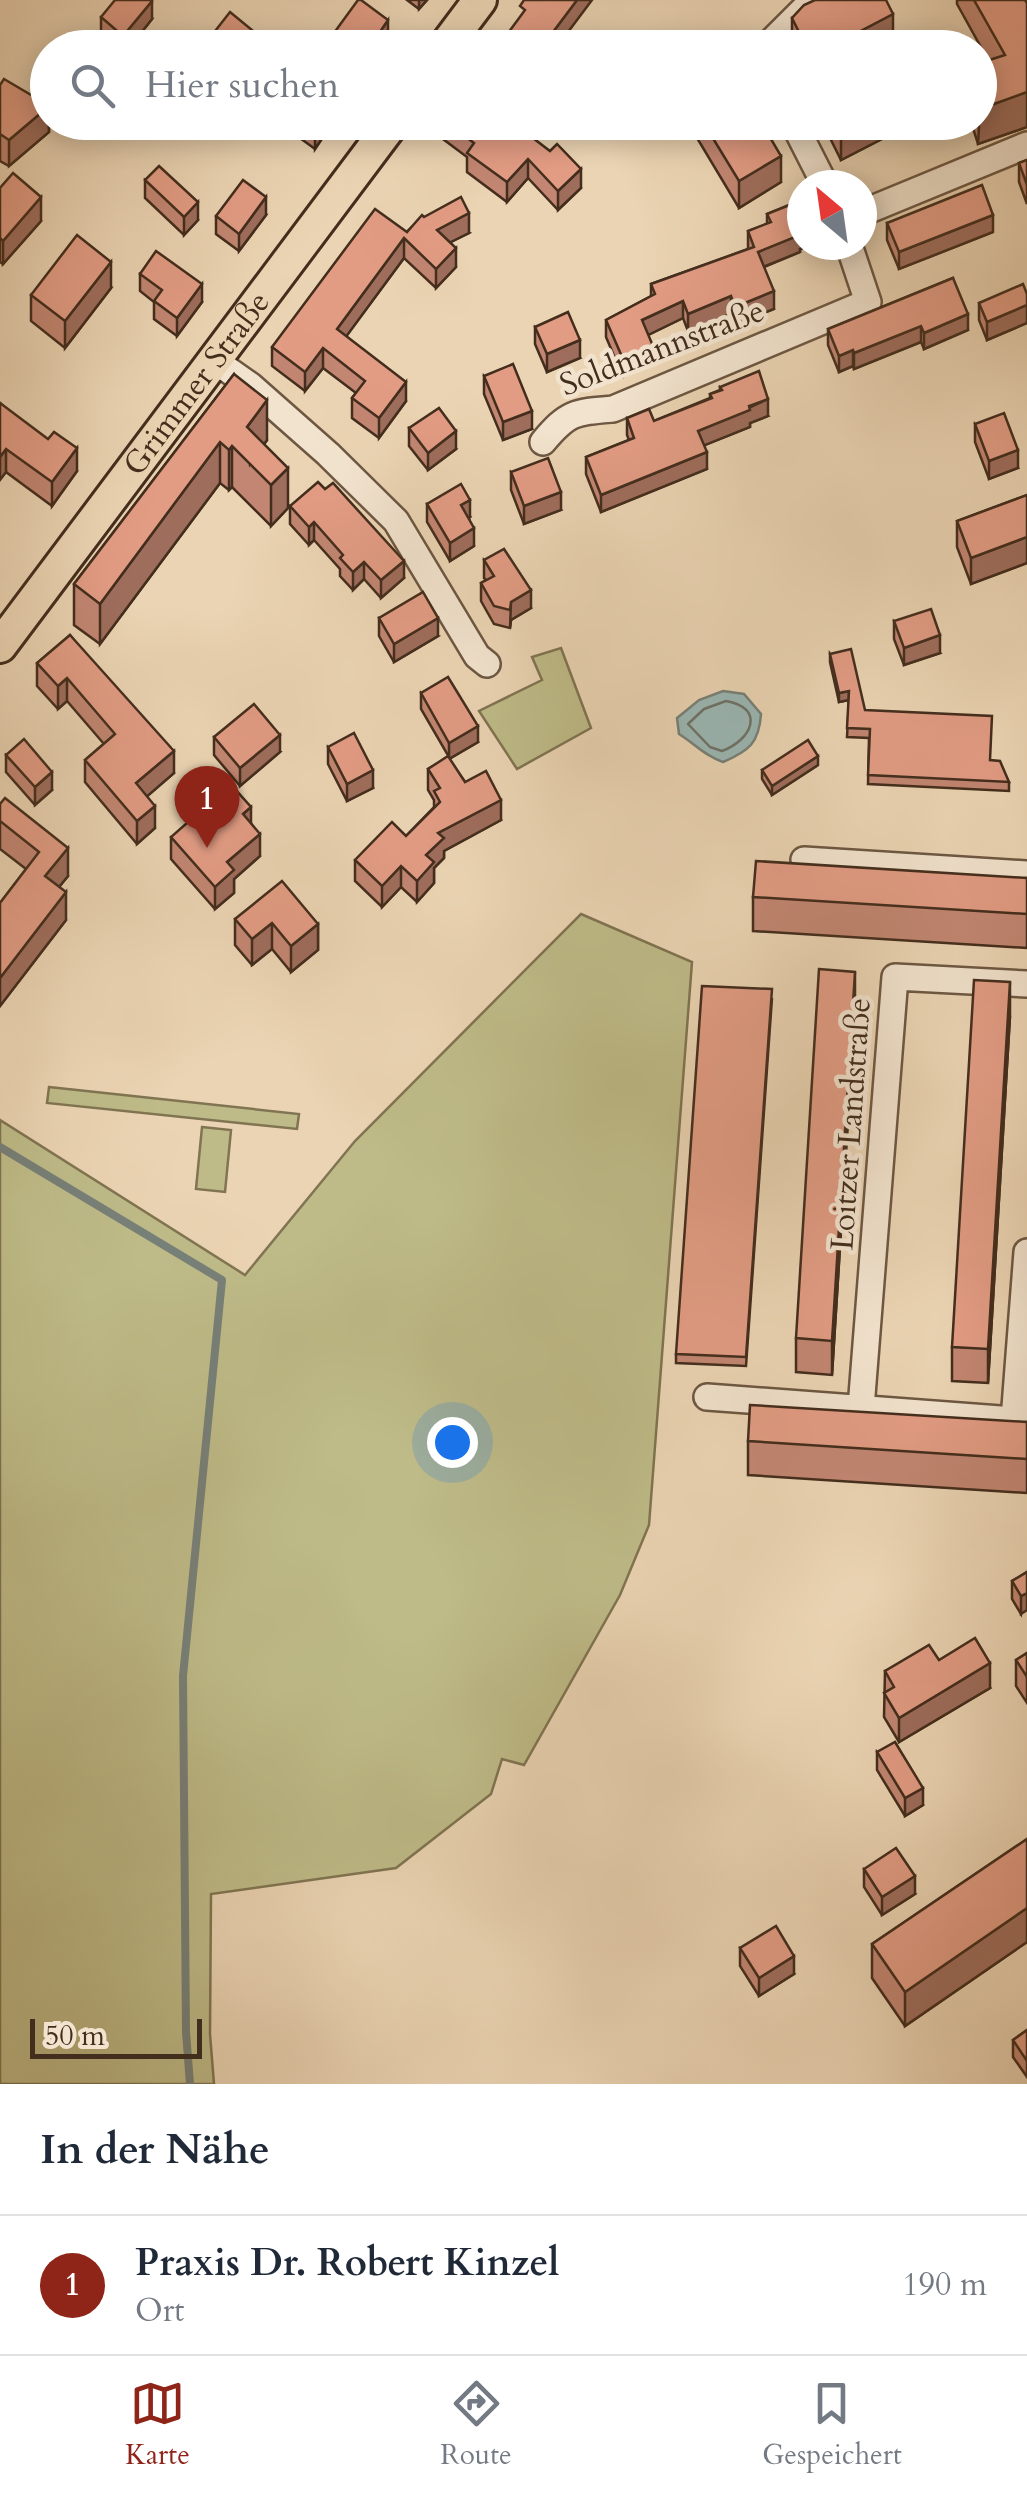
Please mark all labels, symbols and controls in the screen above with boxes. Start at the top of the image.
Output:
search box [30,30,997,140]
icon: search [65,58,120,113]
text: Hier suchen [145,59,339,111]
north arrow [787,170,877,260]
street label: Grimmer Straße [113,282,280,485]
street label: Soldmannstraße [553,289,771,407]
pin: 1 [174,766,240,848]
street label: Loitzer Landstraße [820,996,882,1252]
your location [427,1417,478,1468]
scale bar [30,2014,202,2058]
text: 50 m [45,2017,105,2055]
text: In der Nähe [40,2121,270,2178]
text: Praxis Dr. Robert Kinzel [135,2237,559,2289]
text: 1 [64,2263,81,2307]
text: 190 m [902,2263,987,2307]
text: Ort [135,2289,184,2333]
tab: Karte [125,2376,190,2474]
tab: Route [440,2376,512,2474]
tab: Gespeichert [762,2376,902,2474]

